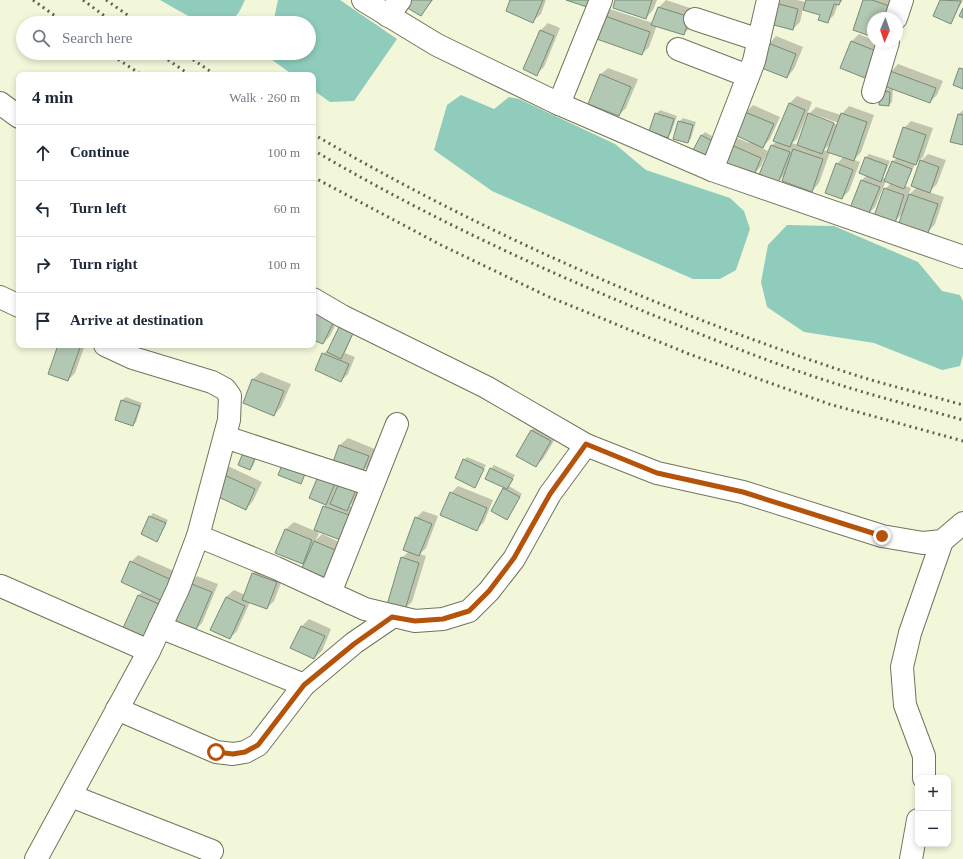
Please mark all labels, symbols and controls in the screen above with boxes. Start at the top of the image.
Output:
north arrow [867,12,903,48]
search box [16,16,316,60]
icon: search [30,27,52,49]
text: Search here [62,30,132,46]
text: 4 min [32,88,73,107]
text: Walk · 260 m [229,90,300,105]
icon: ahead [32,142,54,164]
text: Continue [70,144,129,160]
text: 100 m [267,145,300,160]
icon: left [32,198,54,220]
text: Turn left [70,200,127,216]
text: 60 m [274,201,300,216]
icon: right [32,254,54,276]
text: Turn right [70,256,137,272]
text: 100 m [267,257,300,272]
icon: arrive [32,310,54,332]
text: Arrive at destination [70,312,203,328]
route end [873,527,891,545]
route start [207,743,225,761]
map controls [915,775,951,847]
button: + [915,775,951,811]
button: − [915,811,951,847]

